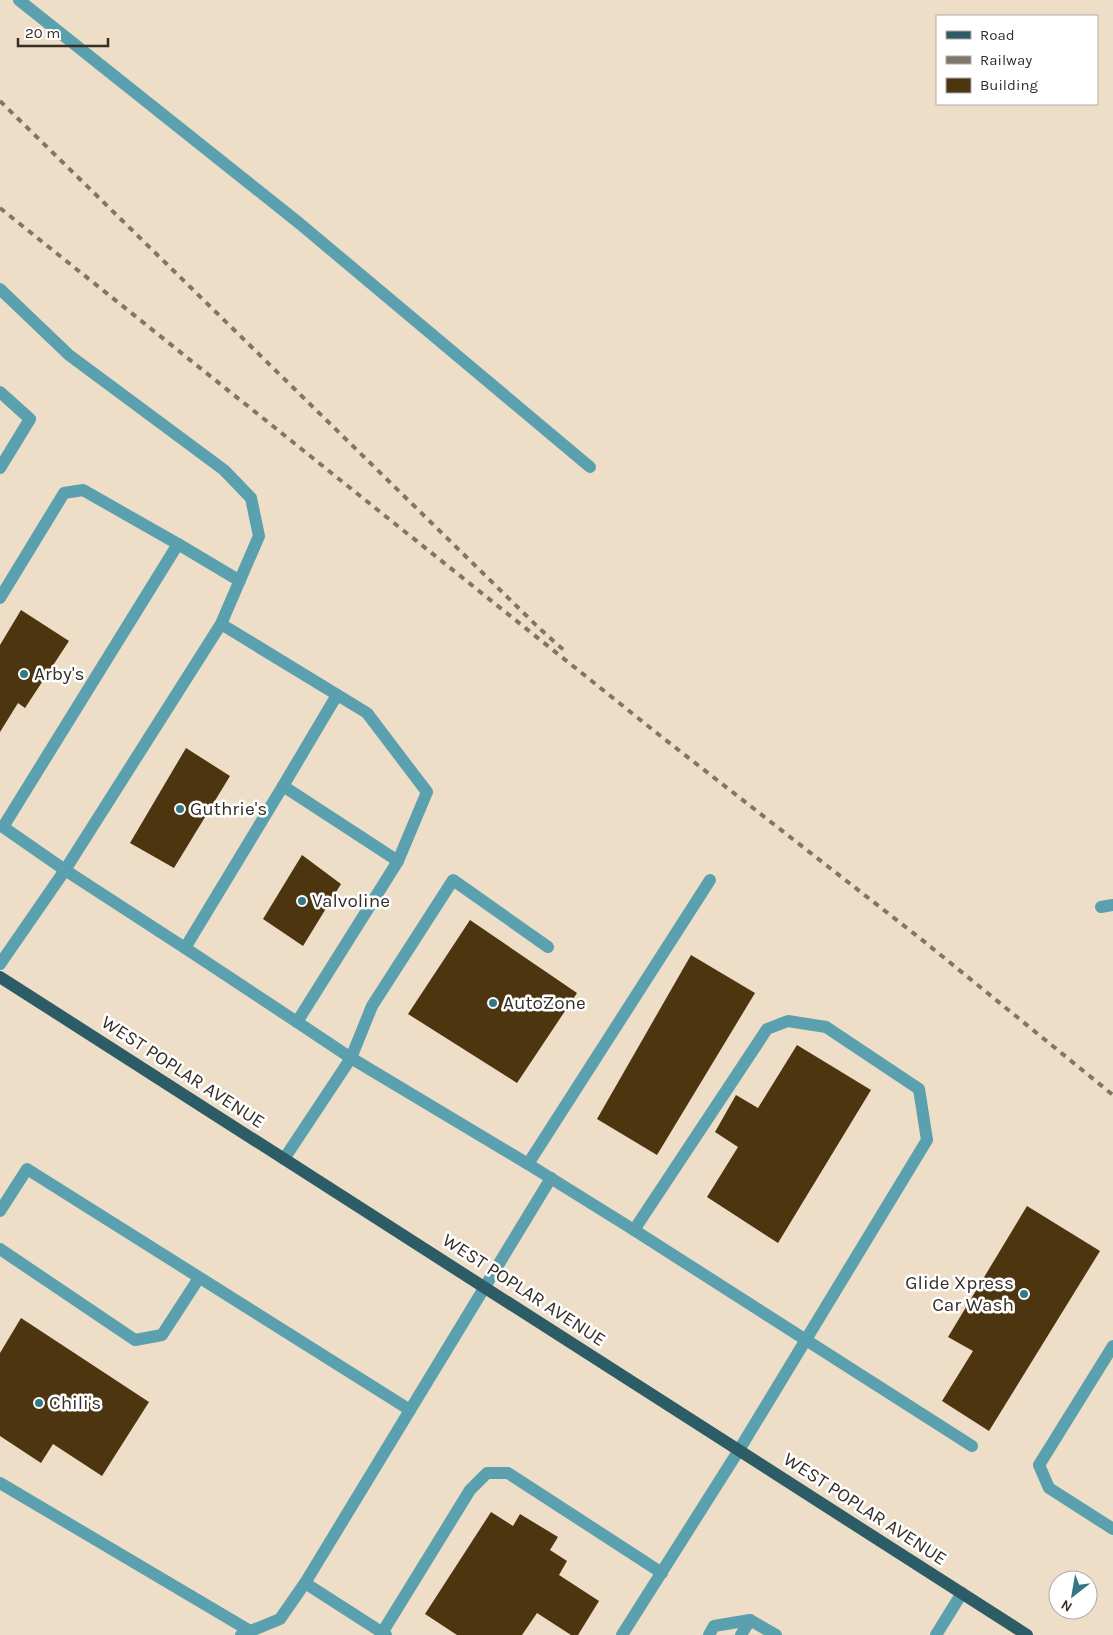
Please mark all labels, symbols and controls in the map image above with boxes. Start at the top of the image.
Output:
scale bar [18,15,108,47]
legend [936,15,1098,105]
text: 20 m [25,24,60,42]
text: Road [980,26,1015,44]
text: Railway [980,51,1032,69]
text: Building [980,76,1038,94]
place label: Arby's [34,663,84,685]
marker: Arby's [18,668,30,680]
place label: Guthrie's [190,798,267,820]
marker: Guthrie's [174,803,186,815]
place label: Valvoline [312,890,390,912]
marker: Valvoline [296,895,308,907]
place label: AutoZone [503,992,586,1014]
marker: AutoZone [487,997,499,1009]
street label: WEST POPLAR AVENUE [97,1011,269,1133]
street label: WEST POPLAR AVENUE [438,1229,610,1351]
place label: Glide Xpress Car Wash [905,1272,1014,1316]
marker: Glide Xpress Car Wash [1018,1288,1030,1300]
place label: Chili's [49,1392,101,1414]
marker: Chili's [33,1397,45,1409]
street label: WEST POPLAR AVENUE [779,1448,951,1570]
north arrow [1048,1570,1098,1620]
text: N [1058,1596,1075,1616]

